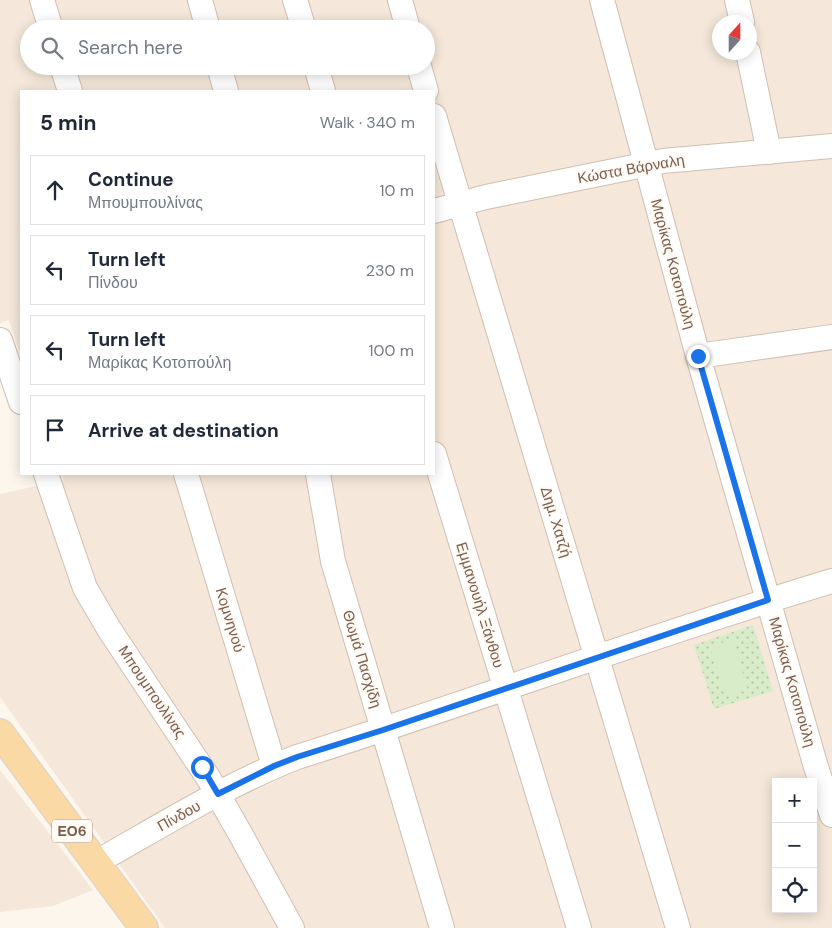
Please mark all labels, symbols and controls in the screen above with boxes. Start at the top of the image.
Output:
north arrow [712,15,757,60]
search box [20,20,435,75]
icon: search [38,34,66,62]
text: Search here [78,35,183,60]
text: 5 min [40,109,96,137]
text: Walk · 340 m [320,112,415,133]
street label: Κώστα Βάρναλη [576,150,686,188]
text: Continue [88,167,174,192]
icon: ahead [41,176,69,204]
text: 10 m [380,180,414,201]
text: Μπουμπουλίνας [88,192,203,213]
street label: Μαρίκας Κοτοπούλη [646,197,700,331]
text: Turn left [88,247,166,272]
icon: left [41,256,69,284]
text: 230 m [366,260,414,281]
text: Πίνδου [88,272,138,293]
text: Turn left [88,327,166,352]
icon: left [41,336,69,364]
text: 100 m [369,340,414,361]
route end [687,345,710,368]
text: Μαρίκας Κοτοπούλη [88,352,231,373]
icon: arrive [41,416,69,444]
text: Arrive at destination [88,418,279,443]
street label: Δημ. Χατζή [536,484,576,560]
street label: Εμμανουήλ Ξάνθου [451,540,509,670]
street label: Κομνηνού [211,585,249,655]
street label: Θωμά Πασχίδη [338,608,386,710]
street label: Μαρίκας Κοτοπούλη [764,615,820,749]
street label: Μπουμπουλίνας [114,642,190,742]
route start [191,756,214,779]
map controls [772,778,817,913]
button: + [772,778,817,823]
street label: Πίνδου [154,796,204,836]
road number: ΕΟ6 [52,819,92,842]
button: − [772,823,817,868]
button: locate [772,868,817,913]

